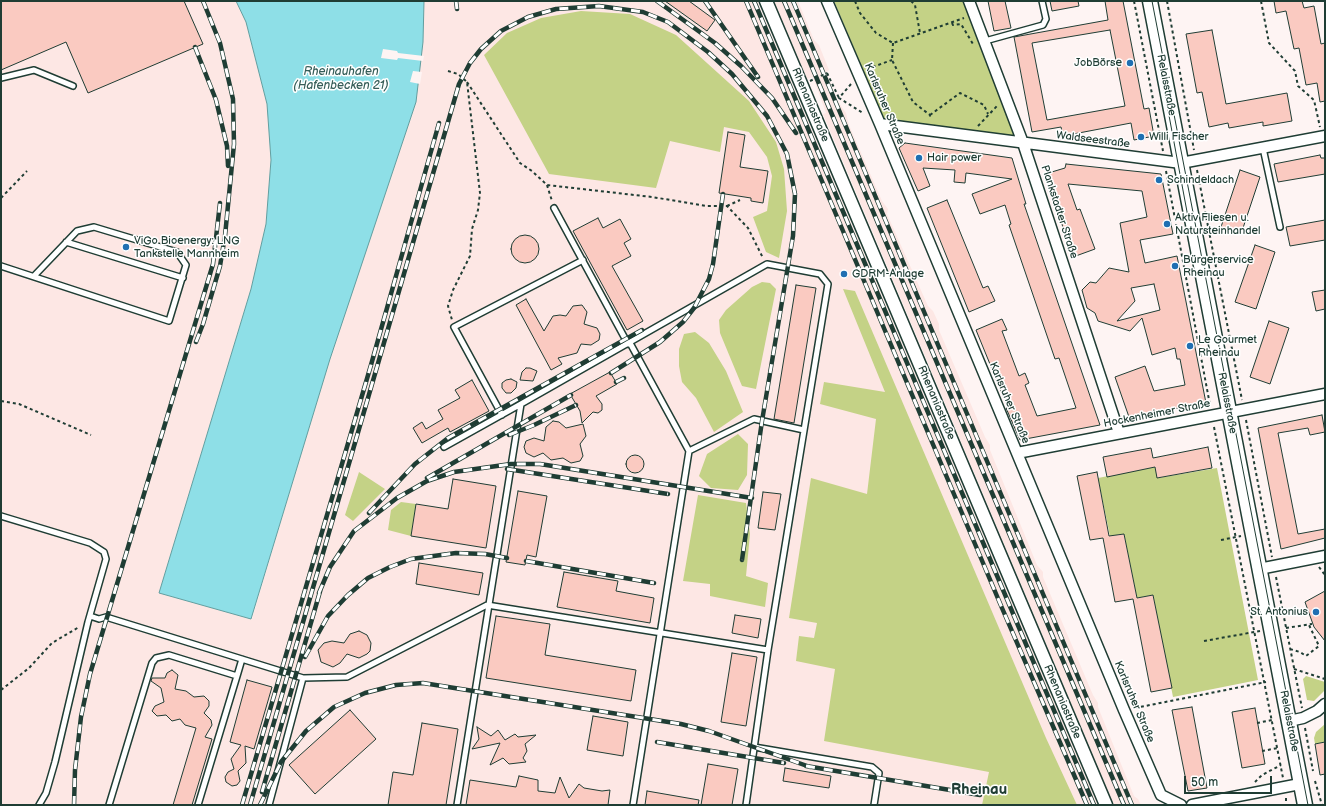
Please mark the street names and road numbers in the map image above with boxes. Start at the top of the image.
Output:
street label: Relaisstraße [1154,53,1178,117]
street label: Karlsruher Straße [861,61,907,147]
street label: Rhenaniastraße [788,66,832,144]
street label: Waldseestraße [1055,129,1131,151]
street label: Plankstadter Straße [1038,164,1080,260]
street label: Karlsruher Straße [986,360,1032,446]
street label: Rhenaniastraße [914,364,958,442]
street label: Relaisstraße [1215,371,1239,435]
street label: Hockenheimer Straße [1102,397,1212,431]
street label: Karlsruher Straße [1111,659,1157,745]
street label: Rhenaniastraße [1040,663,1084,741]
street label: Relaisstraße [1277,689,1301,753]

